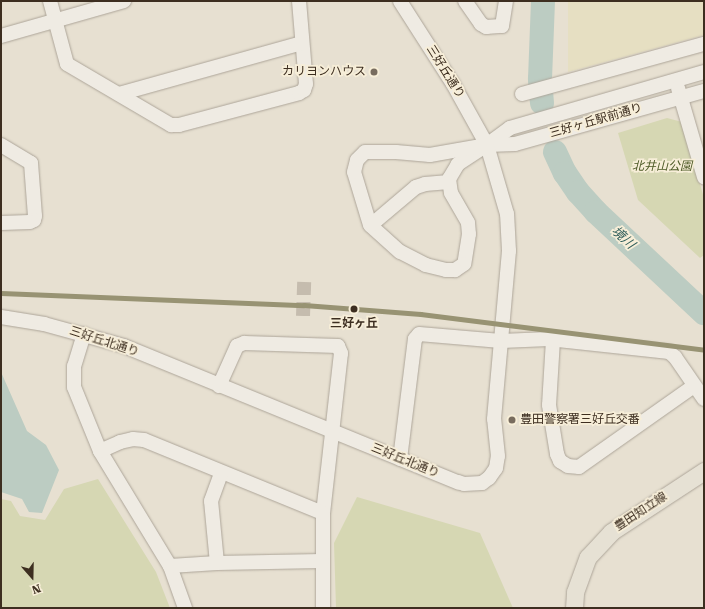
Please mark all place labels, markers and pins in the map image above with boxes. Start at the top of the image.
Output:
place label: カリヨンハウス [282,65,366,79]
marker: カリヨンハウス [369,67,379,77]
marker: 三好ヶ丘 [347,302,361,316]
place label: 三好ヶ丘 [330,317,378,331]
place label: 豊田警察署三好丘交番 [520,413,640,427]
marker: 豊田警察署三好丘交番 [507,415,517,425]

